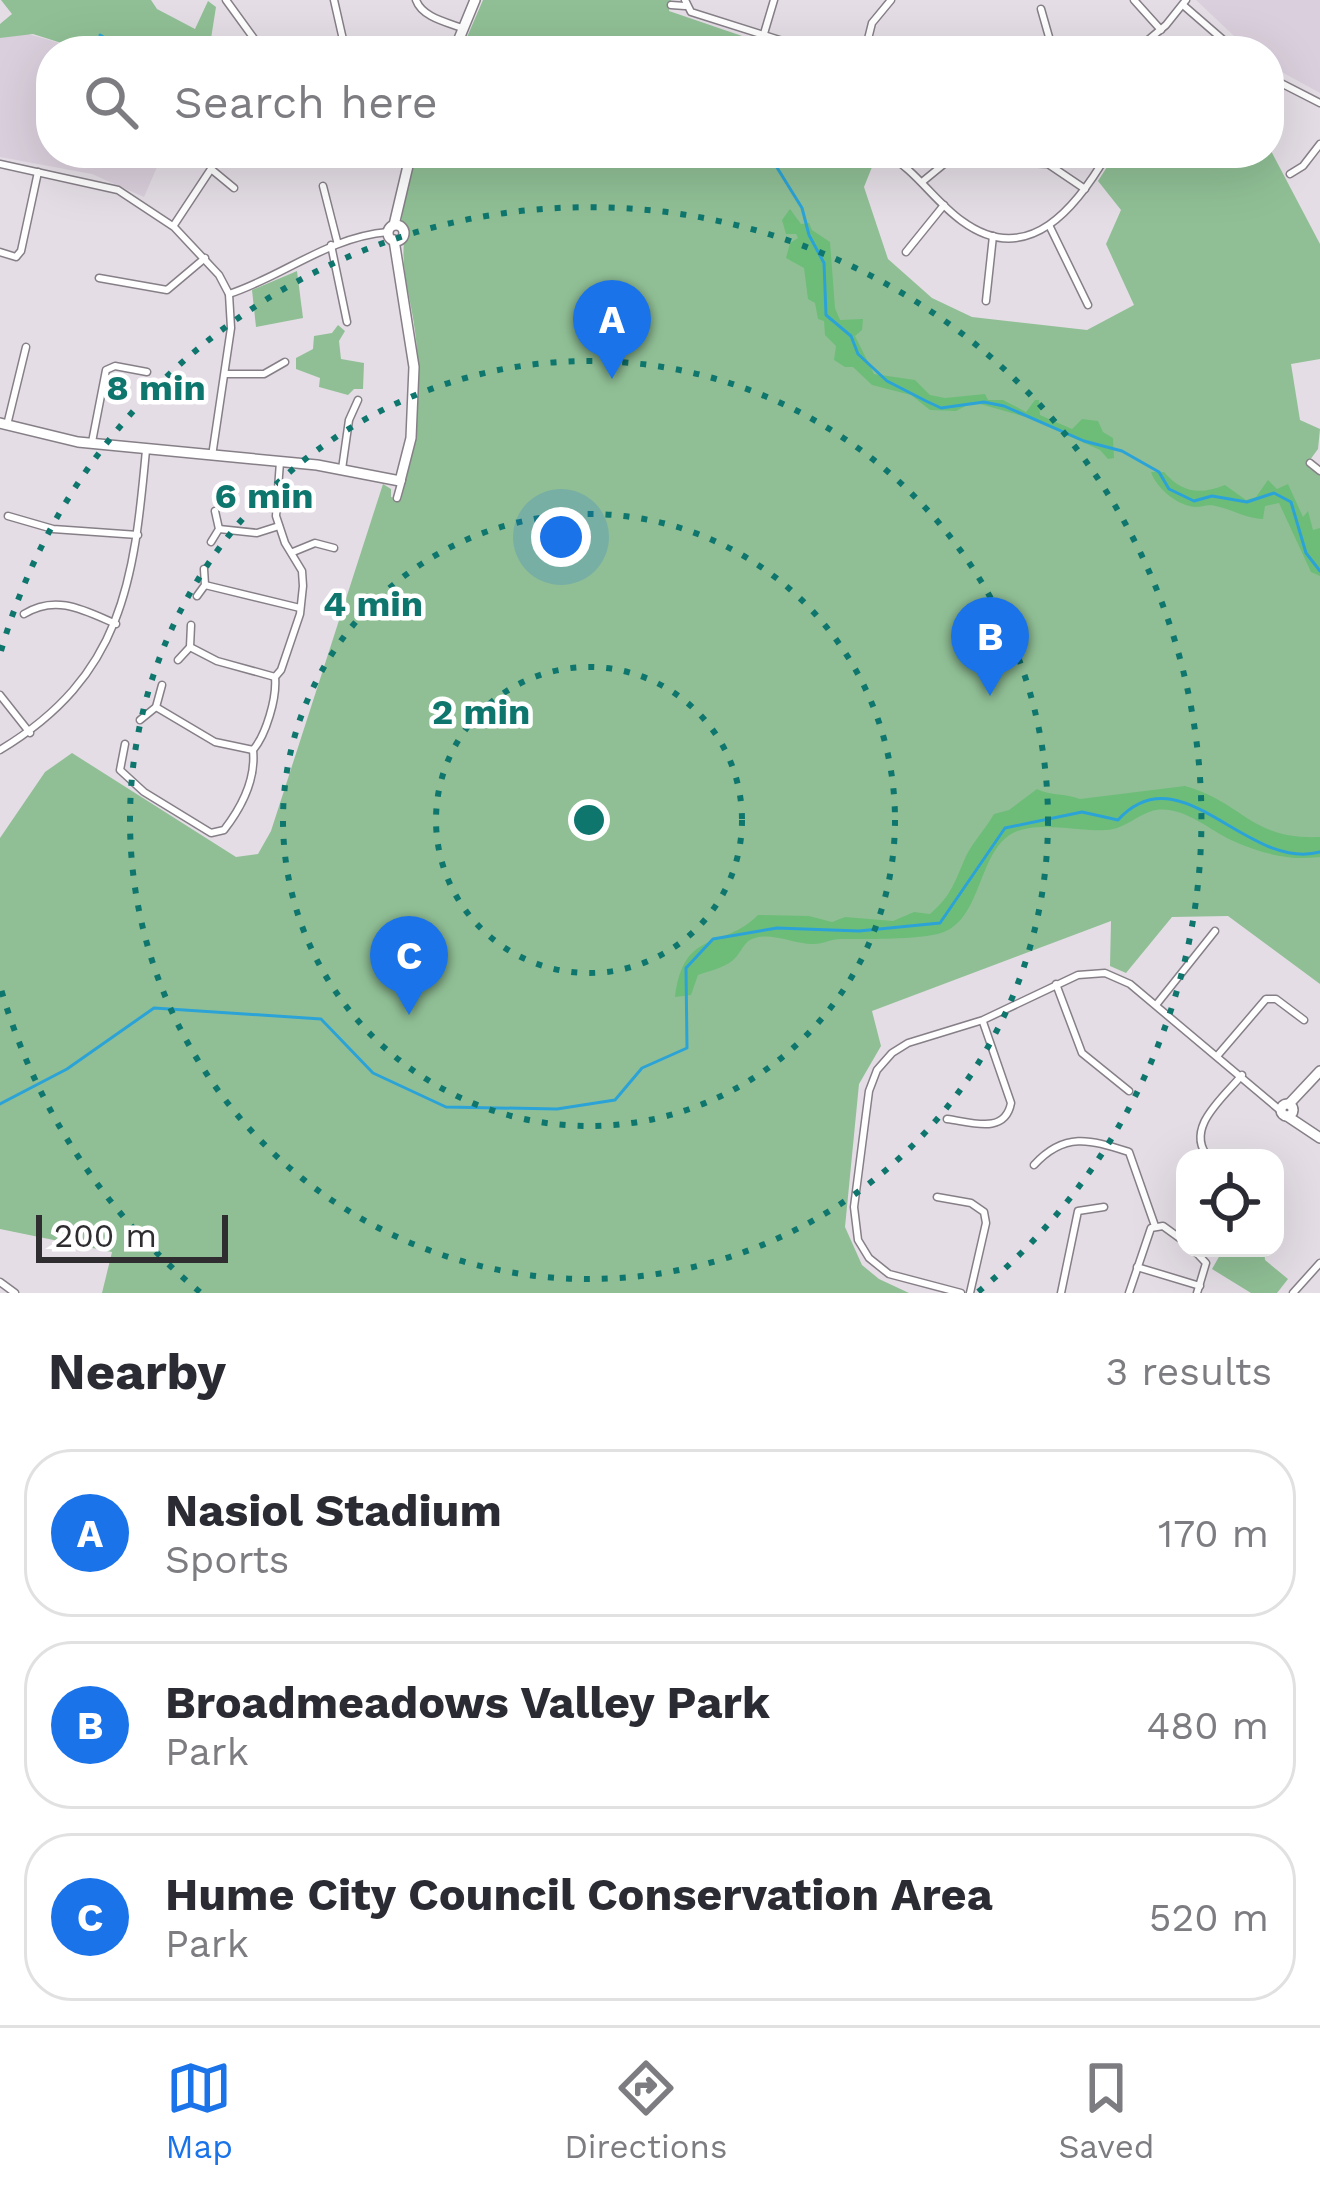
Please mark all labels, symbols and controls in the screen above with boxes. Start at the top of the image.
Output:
search box [36,36,1284,168]
icon: search [78,69,144,135]
text: Search here [174,76,438,129]
pin: A [573,280,651,379]
text: 8 min [106,367,206,409]
text: 6 min [214,475,314,517]
your location [531,507,591,567]
text: 4 min [323,583,423,625]
pin: B [951,597,1029,696]
text: 2 min [432,691,530,733]
centre of rings [568,799,610,841]
pin: C [370,916,448,1015]
map controls [1176,1149,1284,1257]
button: locate [1176,1149,1284,1257]
scale bar [36,1209,228,1262]
text: 200 m [54,1216,157,1255]
text: Nearby [48,1342,226,1401]
text: 3 results [1106,1349,1272,1394]
text: Nasiol Stadium [165,1484,502,1537]
text: A [77,1511,103,1556]
text: 170 m [1158,1511,1269,1556]
text: Sports [165,1537,289,1582]
text: Broadmeadows Valley Park [165,1676,770,1729]
text: B [77,1703,103,1748]
text: 480 m [1146,1703,1269,1748]
text: Park [165,1729,249,1774]
text: Hume City Council Conservation Area [165,1868,993,1921]
text: C [77,1895,103,1940]
text: 520 m [1149,1895,1269,1940]
text: Park [165,1921,249,1966]
tab: Map [166,2055,233,2166]
tab: Directions [564,2055,727,2166]
tab: Saved [1059,2055,1154,2166]

